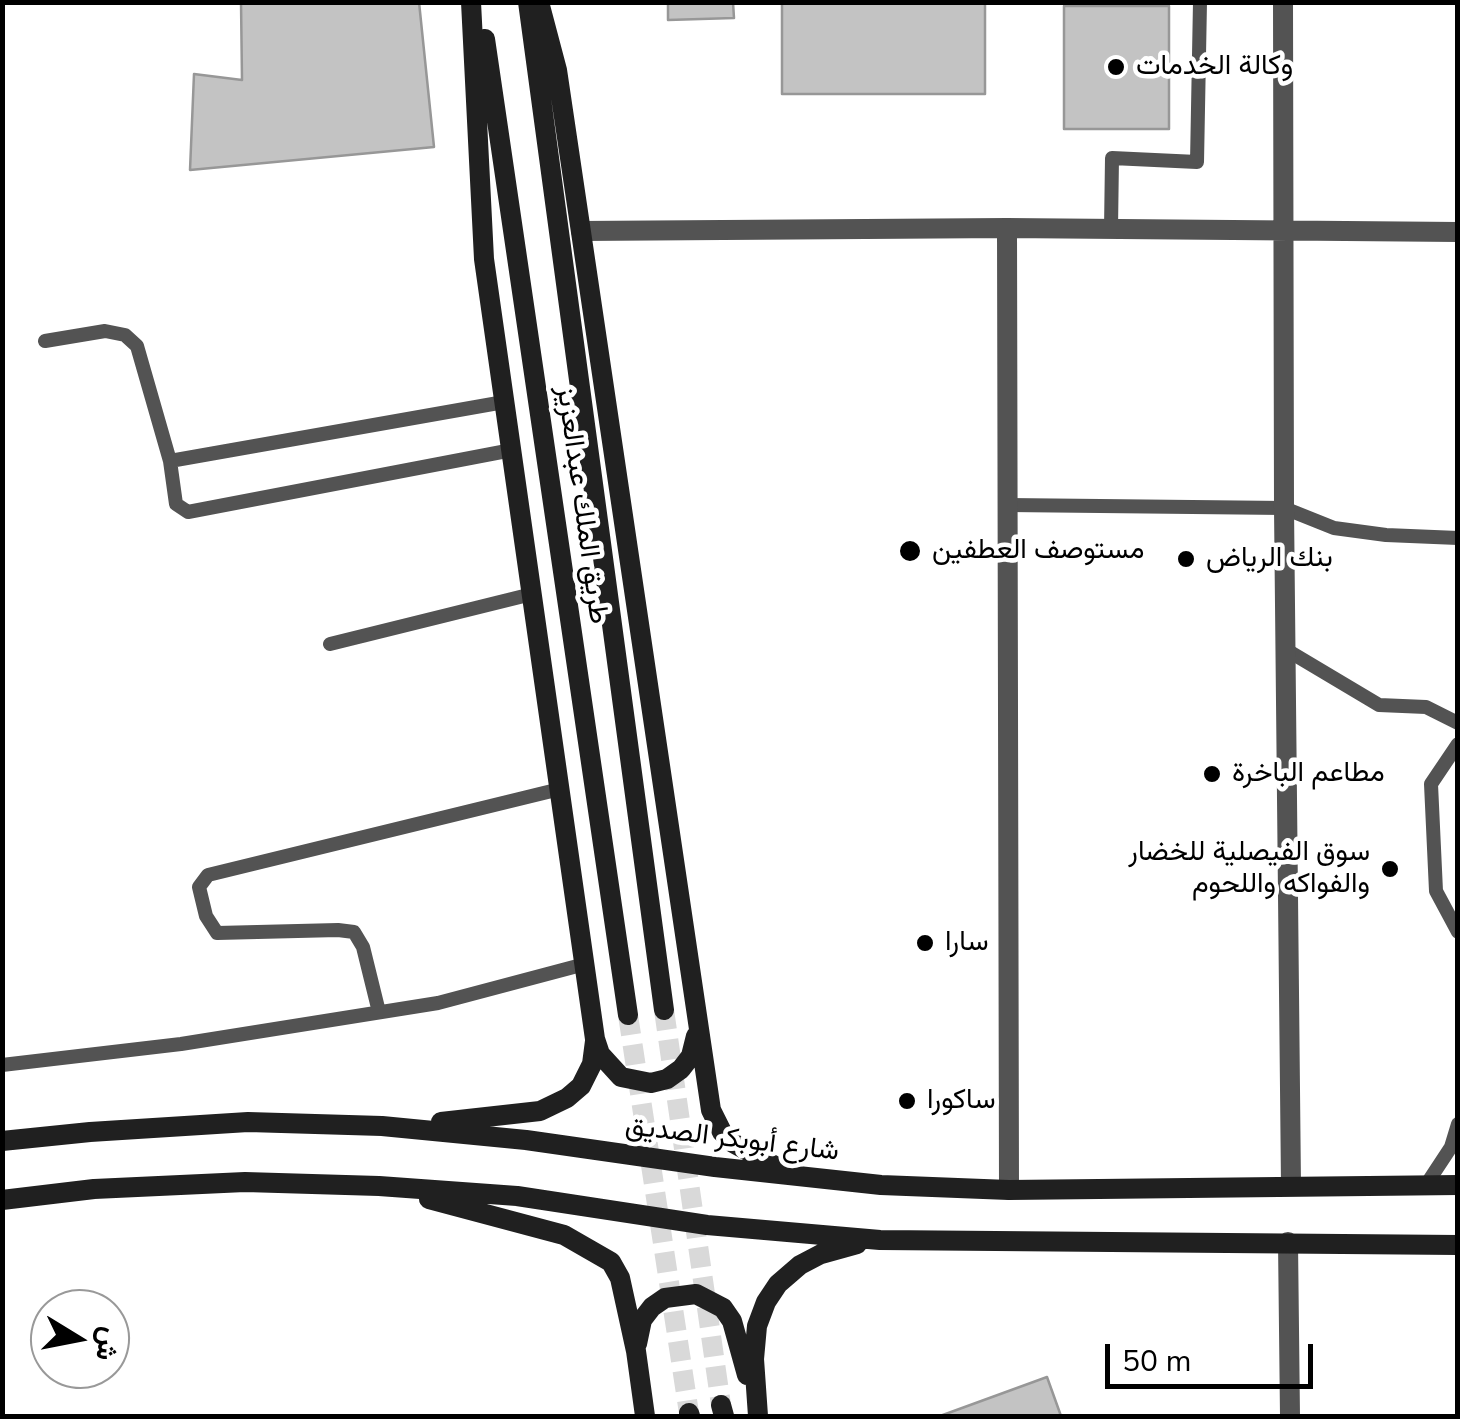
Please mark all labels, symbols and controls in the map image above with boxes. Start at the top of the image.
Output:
place label: وكالة الخدمات [1136,50,1293,84]
marker: وكالة الخدمات [1105,56,1127,78]
street label: طريق الملك عبدالعزيز [548,384,614,626]
place label: مستوصف العطفين [932,534,1144,568]
marker: مستوصف العطفين [897,538,923,564]
place label: بنك الرياض [1206,542,1333,576]
marker: بنك الرياض [1175,548,1197,570]
place label: مطاعم الباخرة [1232,757,1385,791]
marker: مطاعم الباخرة [1201,763,1223,785]
place label: سوق الفيصلية للخضار والفواكه واللحوم [1128,836,1370,902]
marker: سوق الفيصلية للخضار والفواكه واللحوم [1379,858,1401,880]
place label: سارا [945,926,989,960]
marker: سارا [914,932,936,954]
place label: ساكورا [927,1084,995,1118]
marker: ساكورا [896,1090,918,1112]
street label: شارع أبوبكر الصديق [623,1110,841,1170]
north arrow [30,1289,130,1389]
text: ش [86,1324,129,1364]
scale bar [1110,1324,1318,1386]
text: 50 m [1122,1341,1191,1382]

